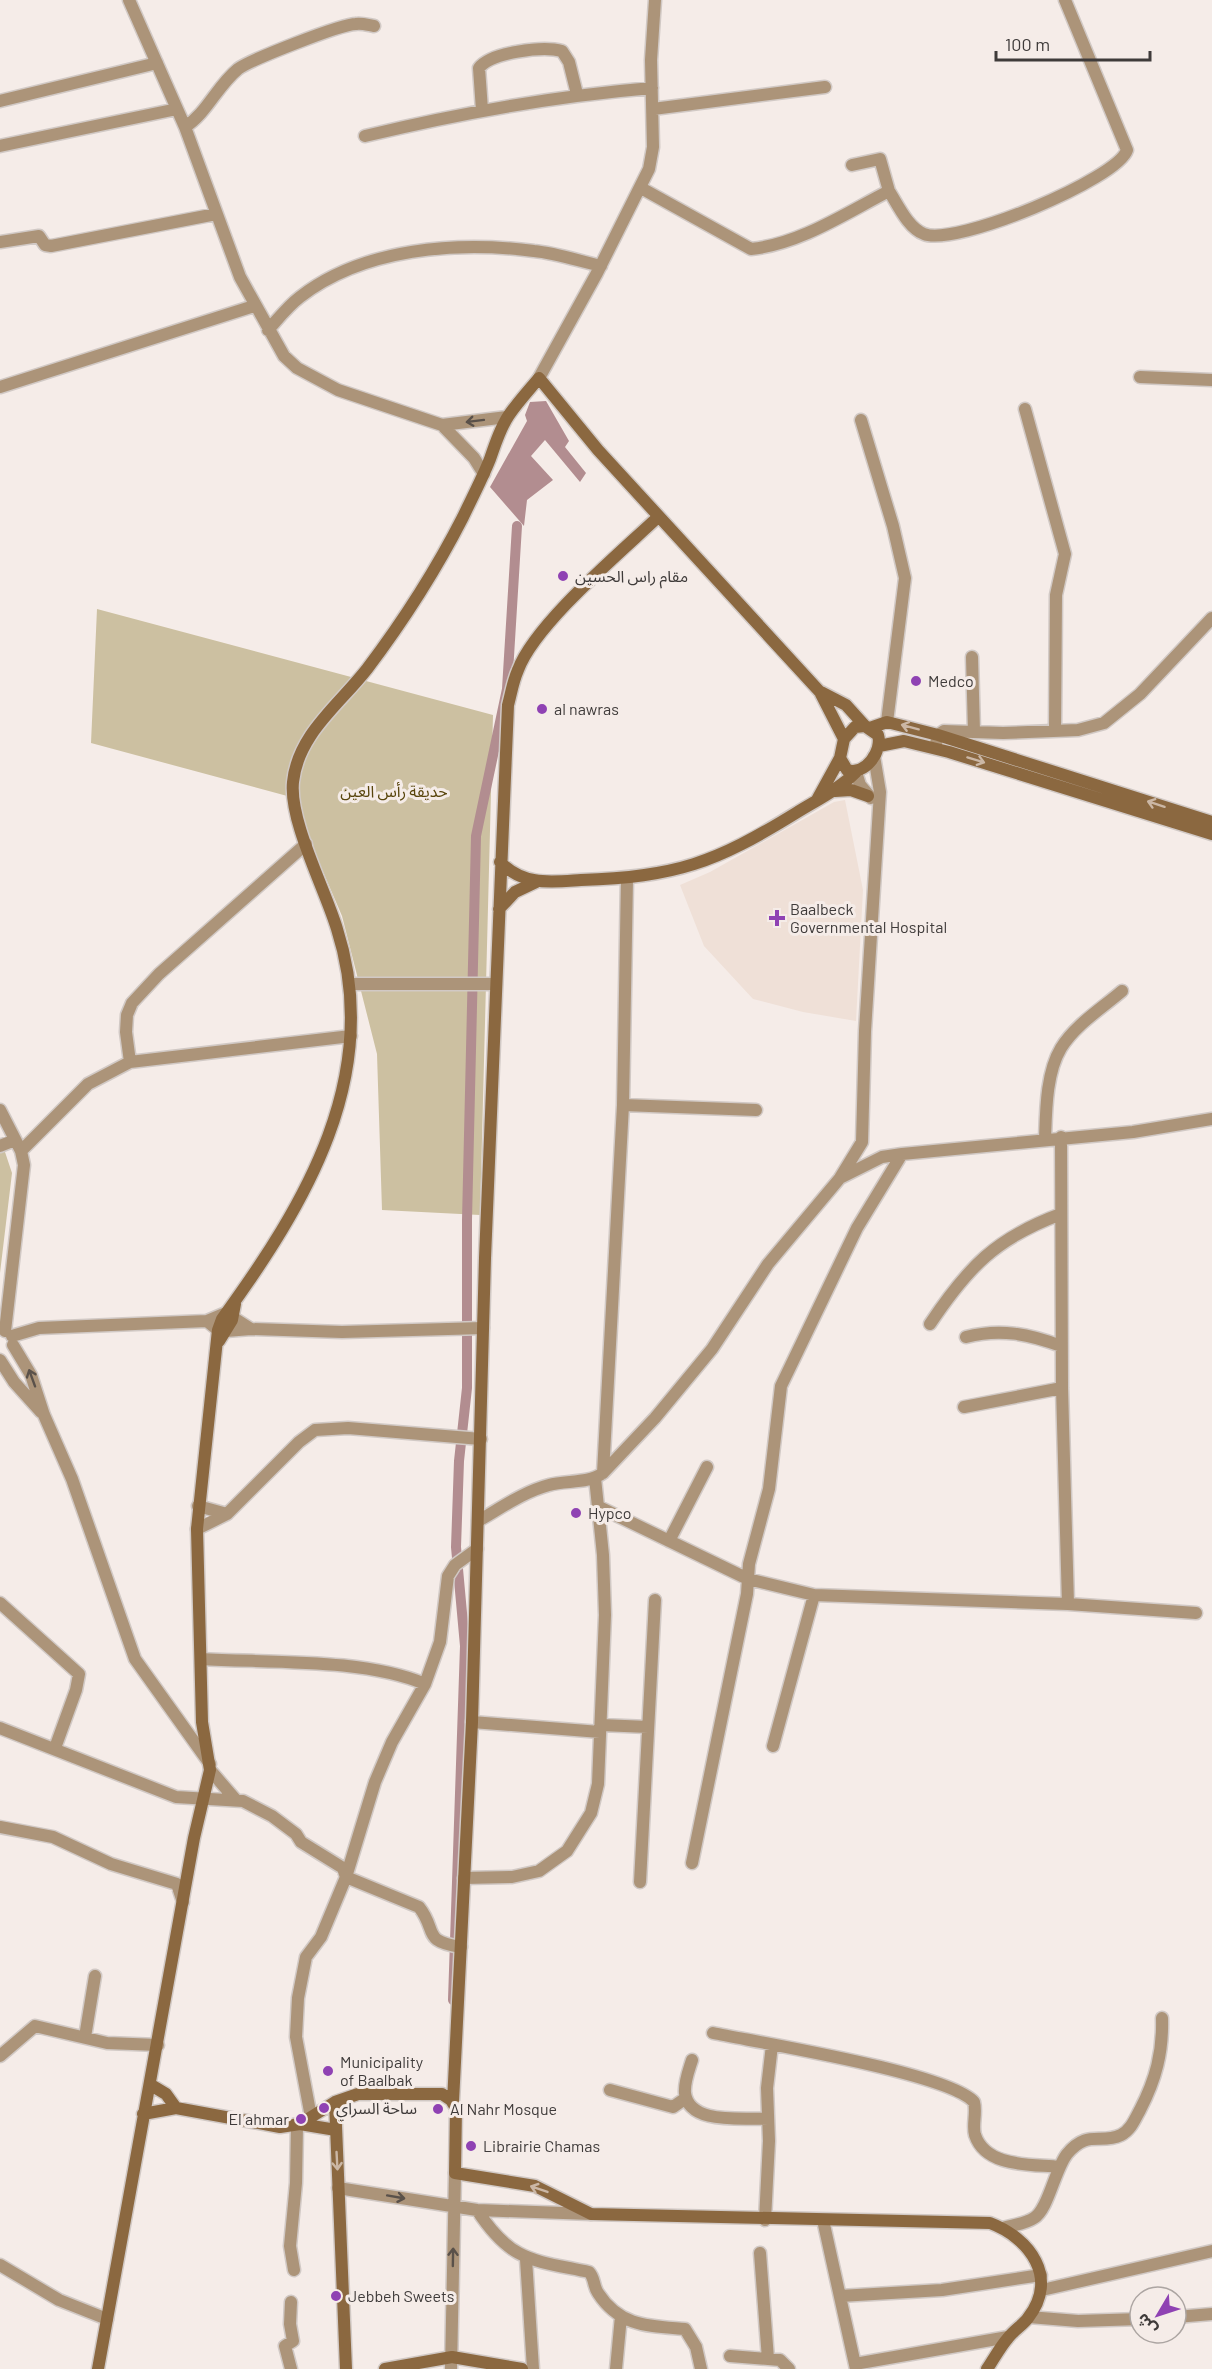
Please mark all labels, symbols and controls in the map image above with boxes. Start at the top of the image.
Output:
scale bar [996,24,1150,62]
text: 100 m [1005,33,1050,55]
one-way arrow [465,416,485,427]
place label: مقام راس الحسين [575,566,688,589]
marker: مقام راس الحسين [556,569,570,583]
place label: Medco [928,671,974,690]
marker: Medco [909,674,923,688]
place label: al nawras [554,699,619,718]
marker: al nawras [535,702,549,716]
one-way arrow [901,721,920,733]
one-way arrow [966,755,985,766]
park label: حديقة رأس العين [340,781,448,801]
one-way arrow [1147,798,1166,809]
place label: Baalbeck Governmental Hospital [790,899,947,936]
marker: Baalbeck Governmental Hospital [768,909,786,927]
one-way arrow [25,1369,36,1388]
place label: Hypco [588,1503,632,1522]
marker: Hypco [569,1506,583,1520]
place label: Municipality of Baalbak [340,2052,424,2089]
marker: Municipality of Baalbak [321,2064,335,2078]
place label: ساحة السراي [336,2098,417,2121]
place label: Al Nahr Mosque [450,2099,557,2118]
marker: ساحة السراي [317,2101,331,2115]
marker: Al Nahr Mosque [431,2102,445,2116]
place label: El ahmar [228,2109,289,2128]
marker: El ahmar [294,2112,308,2126]
place label: Librairie Chamas [483,2136,600,2155]
marker: Librairie Chamas [464,2139,478,2153]
one-way arrow [332,2150,343,2170]
one-way arrow [530,2182,549,2193]
one-way arrow [386,2192,405,2203]
one-way arrow [447,2247,459,2267]
north arrow [1128,2285,1188,2345]
place label: Jebbeh Sweets [348,2286,455,2305]
marker: Jebbeh Sweets [329,2289,343,2303]
text: ش [1132,2310,1161,2339]

